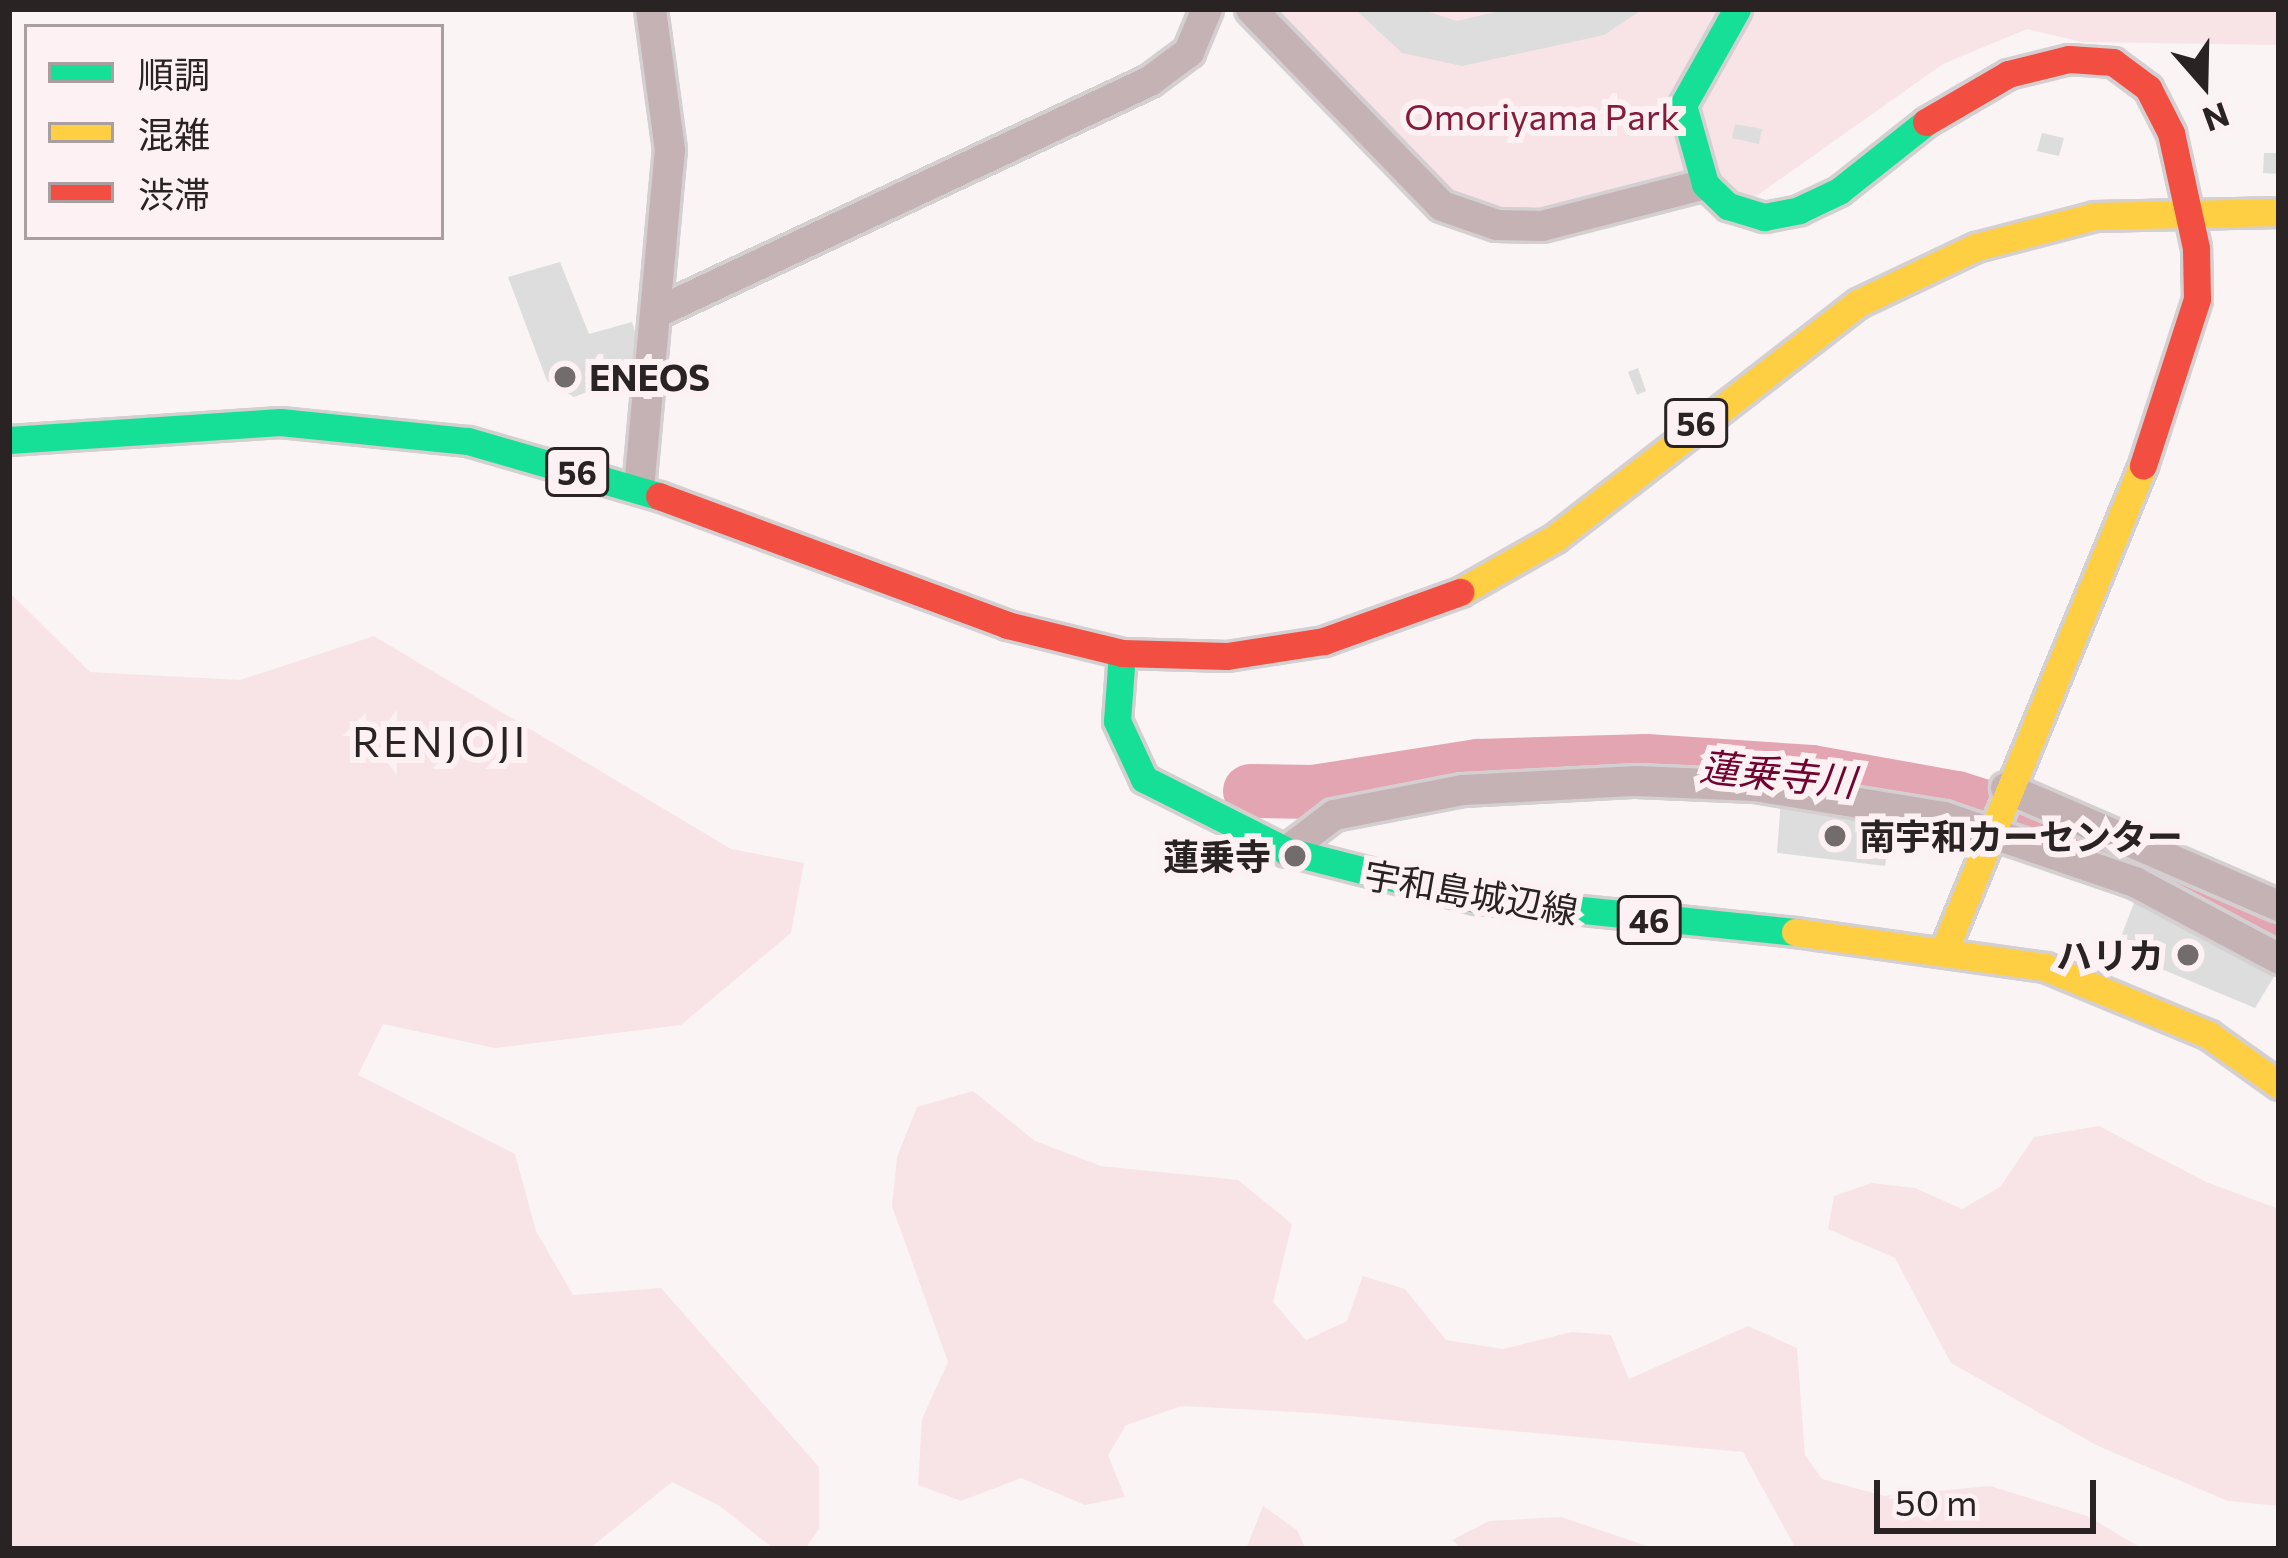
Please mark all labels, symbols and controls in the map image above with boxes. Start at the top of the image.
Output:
legend [24,24,444,240]
north arrow [2144,24,2264,144]
text: 順調 [138,51,210,95]
park label: Omoriyama Park [1404,94,1680,138]
text: N [2198,95,2235,142]
text: 混雑 [138,111,210,155]
text: 渋滞 [138,171,210,215]
place label: ENEOS [589,355,710,399]
marker: ENEOS [552,364,578,390]
road number: 56 [1663,396,1729,450]
road number: 56 [544,445,610,499]
district label: RENJOJI [352,715,528,765]
water label: 蓮乗寺川 [1698,742,1858,804]
place label: 南宇和カーセンター [1859,814,2183,858]
marker: 南宇和カーセンター [1822,823,1848,849]
place label: 蓮乗寺 [1163,834,1271,878]
marker: 蓮乗寺 [1282,843,1308,869]
street label: 宇和島城辺線 [1361,852,1581,932]
road number: 46 [1616,893,1682,947]
place label: ハリカ [2056,933,2164,977]
marker: ハリカ [2175,942,2201,968]
scale bar [1880,1456,2102,1530]
text: 50 m [1895,1479,1977,1523]

